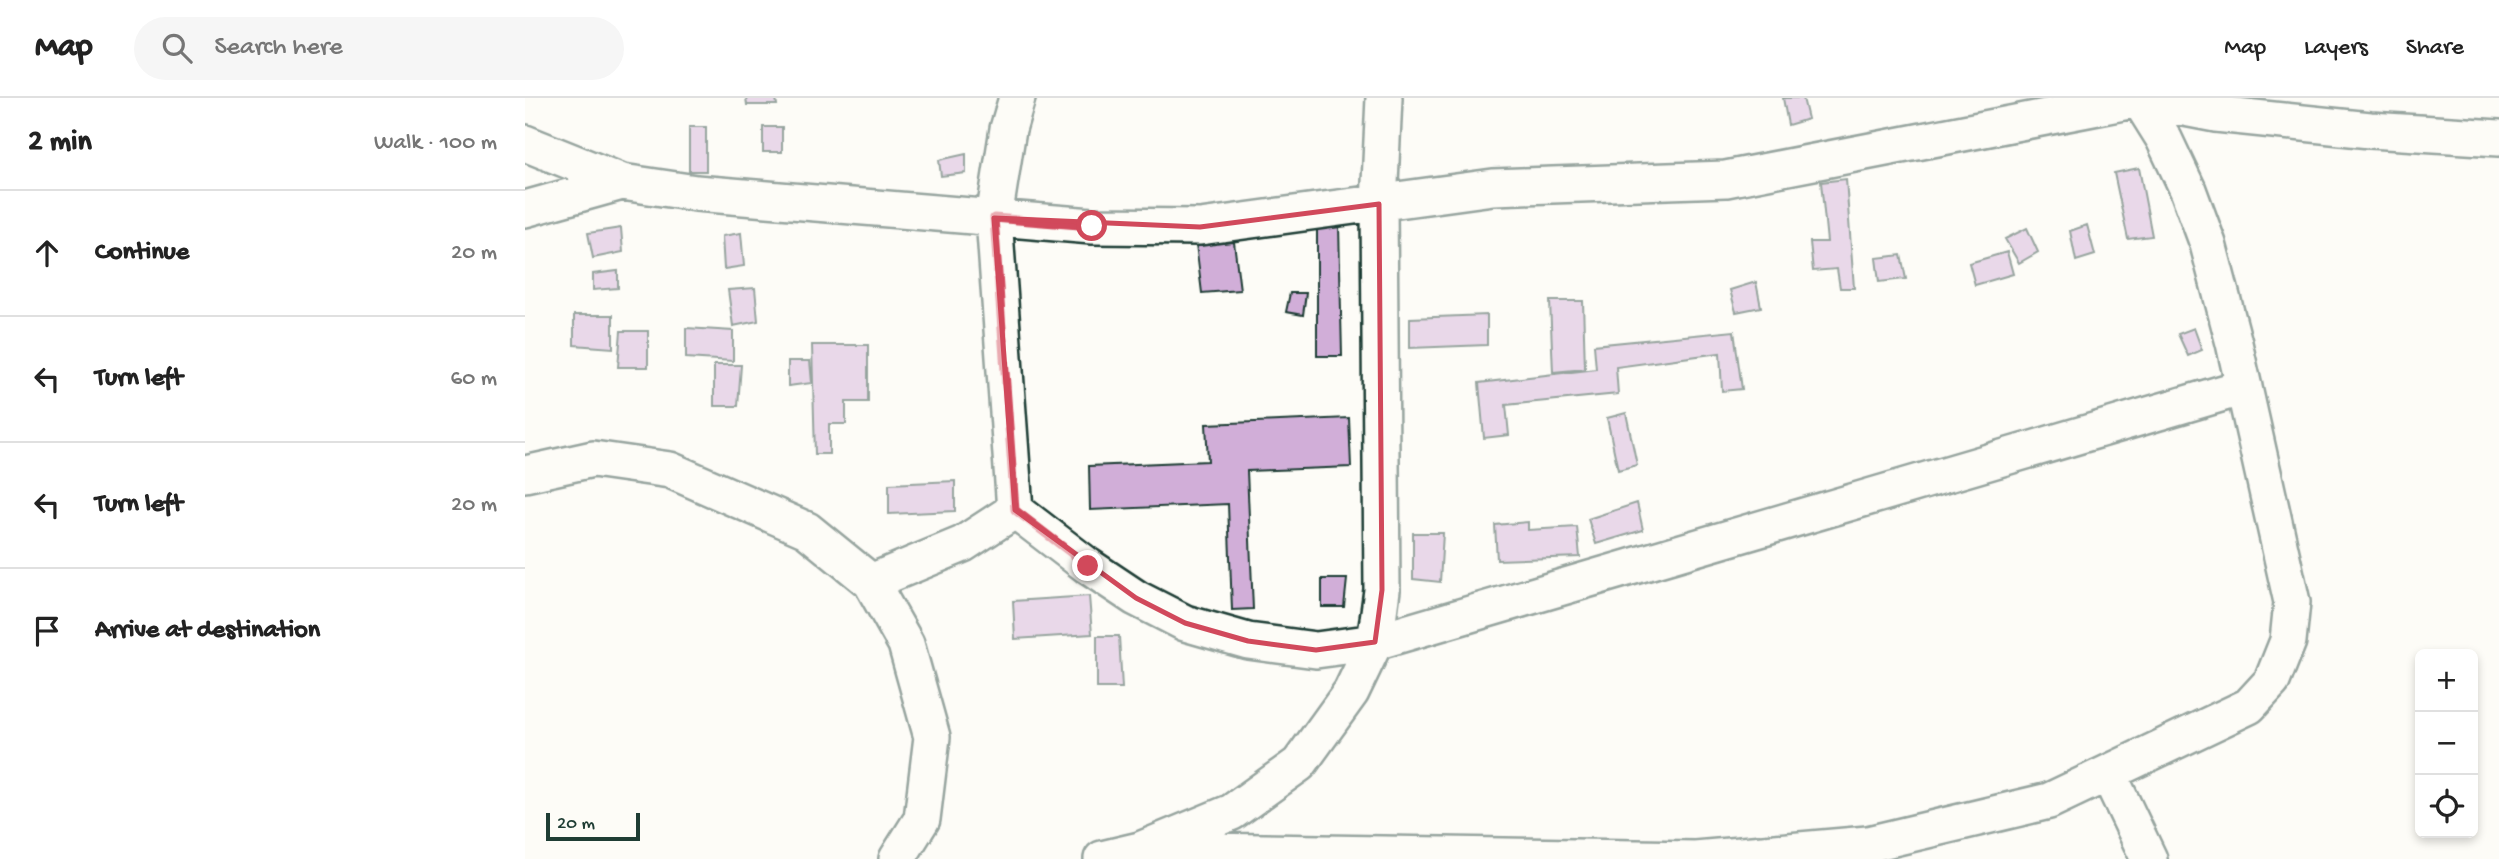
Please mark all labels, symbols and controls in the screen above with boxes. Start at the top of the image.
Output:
search box [134,17,624,80]
text: Map [35,29,92,67]
icon: search [158,29,196,67]
text: Search here [214,33,343,64]
text: Map [2224,34,2266,63]
text: Layers [2304,34,2368,63]
text: Share [2406,34,2464,63]
text: 2 min [28,126,92,161]
text: Walk · 100 m [374,130,497,157]
route start [1076,210,1107,241]
icon: ahead [28,234,66,272]
text: Continue [95,238,189,269]
text: 20 m [451,240,497,267]
icon: left [28,360,66,398]
text: Turn left [95,364,183,395]
text: 60 m [451,366,497,393]
icon: left [28,486,66,524]
text: Turn left [95,490,183,521]
text: 20 m [451,492,497,519]
route end [1072,550,1103,581]
icon: arrive [28,612,66,650]
text: Arrive at destination [95,616,320,647]
map controls [2415,649,2478,838]
button: + [2415,649,2478,712]
button: − [2415,712,2478,775]
button: locate [2415,775,2478,838]
scale bar [546,810,641,842]
text: 20 m [557,813,595,836]

